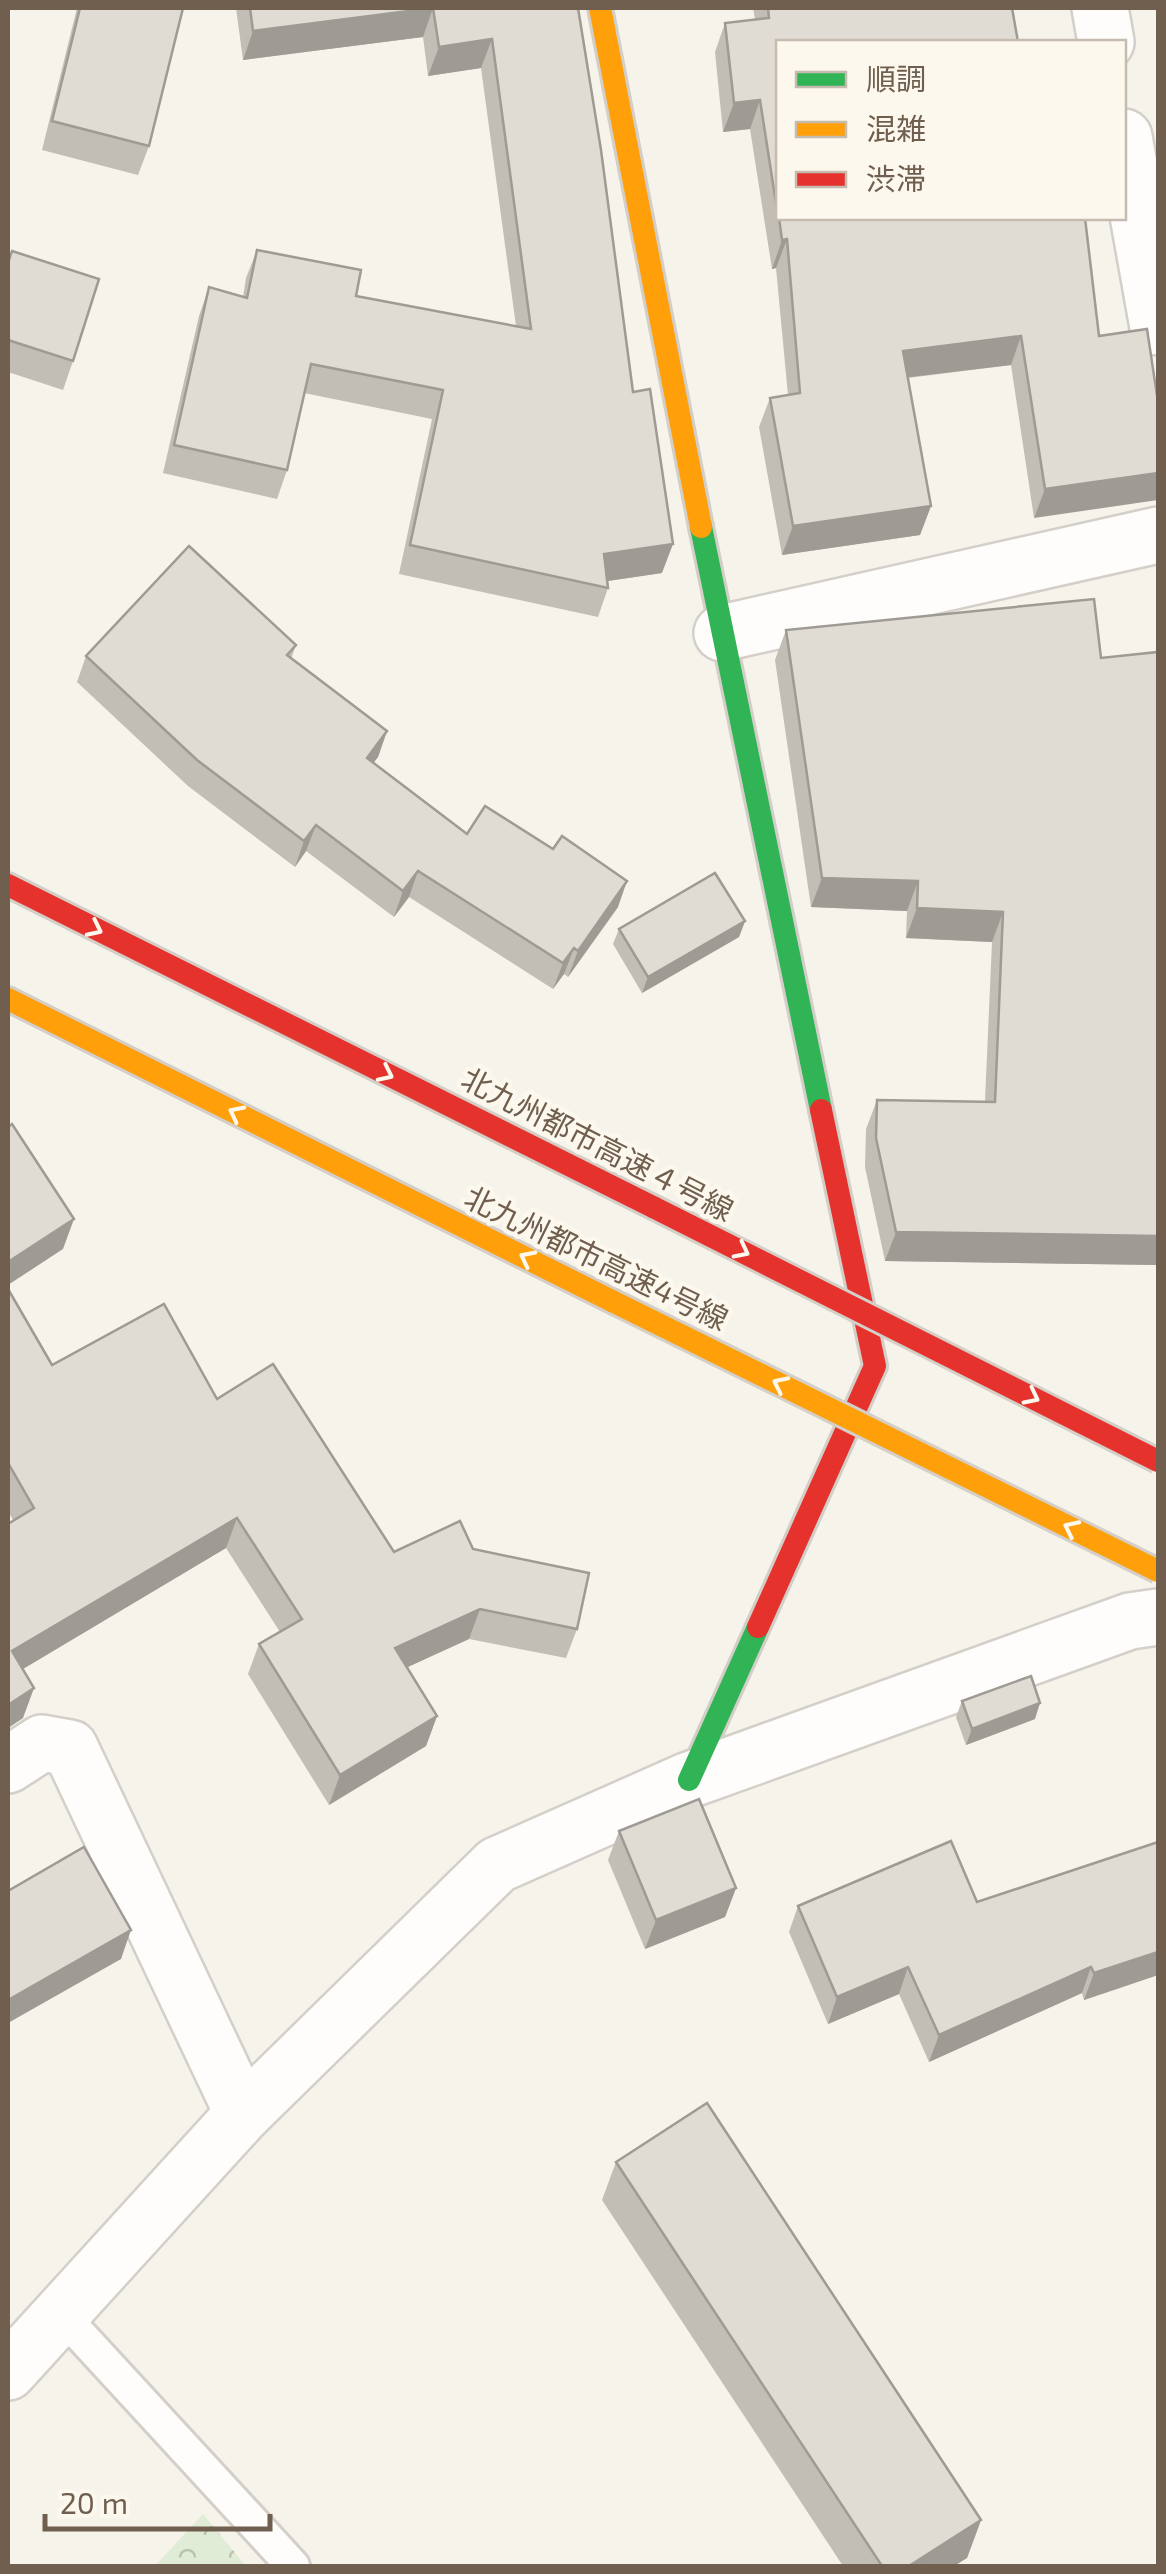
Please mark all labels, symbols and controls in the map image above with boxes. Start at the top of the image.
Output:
legend [776,40,1126,220]
text: 順調 [866,60,926,96]
text: 混雑 [866,110,926,146]
text: 渋滞 [866,160,926,196]
one-way arrow [84,917,102,936]
street label: 北九州都市高速４号線 [456,1059,740,1227]
one-way arrow [375,1061,393,1081]
one-way arrow [228,1105,246,1125]
street label: 北九州都市高速4号線 [459,1178,734,1337]
one-way arrow [732,1239,750,1259]
one-way arrow [519,1251,537,1271]
one-way arrow [772,1377,790,1396]
one-way arrow [1022,1385,1040,1404]
one-way arrow [1063,1520,1081,1540]
scale bar [45,2469,270,2531]
text: 20 m [60,2484,128,2520]

